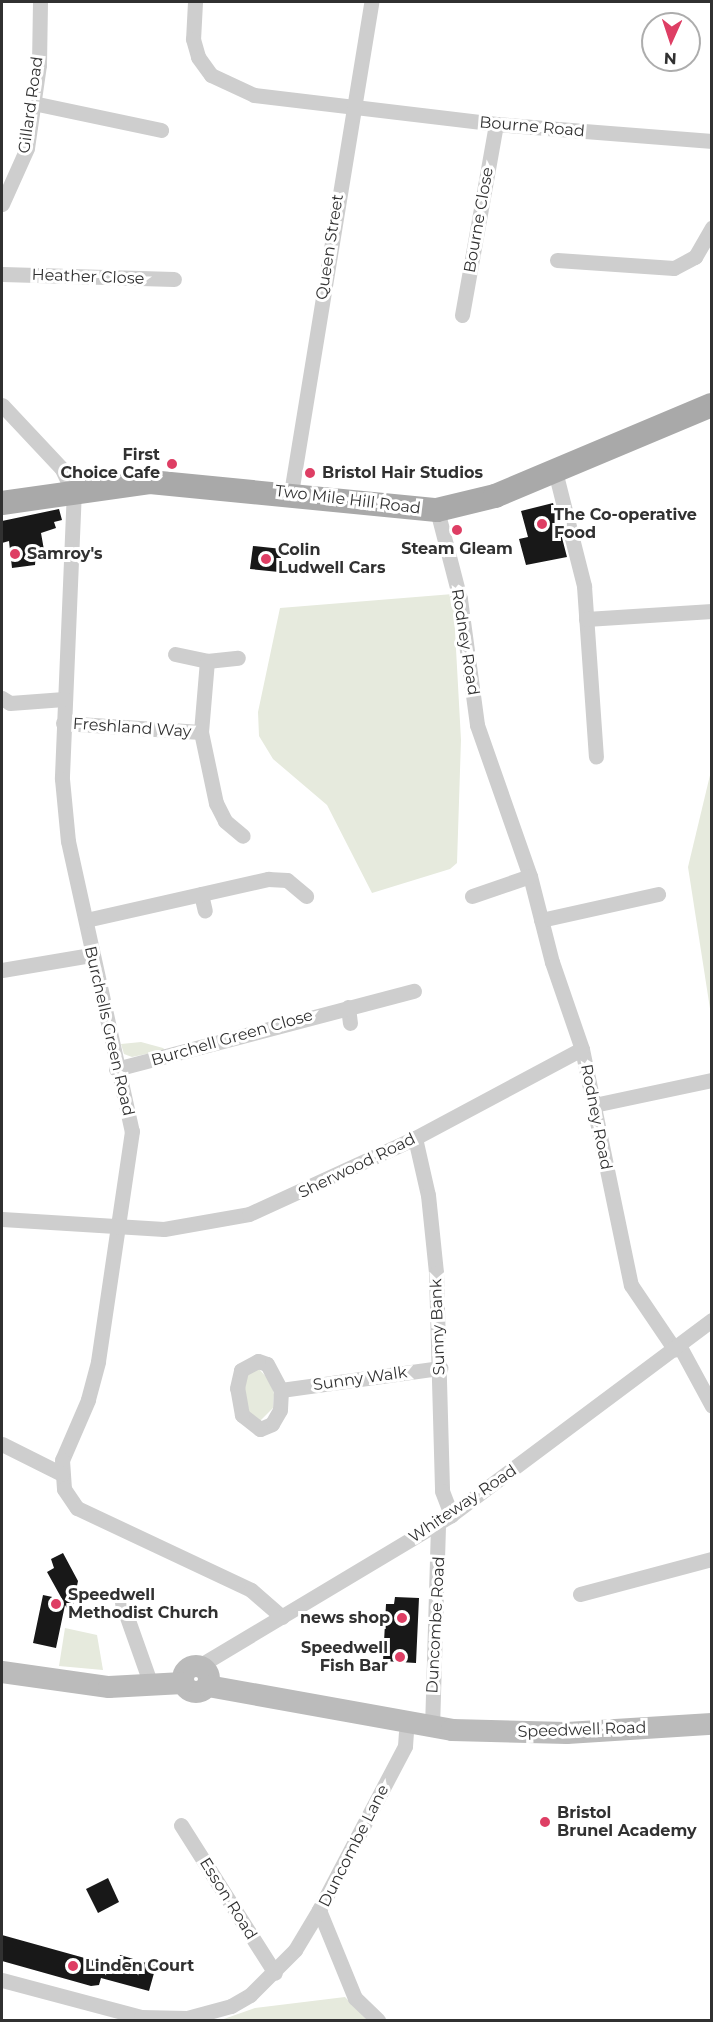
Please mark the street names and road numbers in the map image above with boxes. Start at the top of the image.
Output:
street label: Gillard Road [15,55,47,155]
street label: Bourne Road [479,113,585,141]
street label: Bourne Close [460,166,498,274]
street label: Queen Street [312,193,348,301]
street label: Heather Close [31,265,145,289]
street label: Two Mile Hill Road [274,482,422,518]
street label: Rodney Road [447,587,483,697]
street label: Freshland Way [72,714,192,742]
street label: Burchells Green Road [80,944,138,1118]
street label: Burchell Green Close [149,1006,315,1070]
street label: Rodney Road [576,1062,616,1172]
street label: Sherwood Road [295,1129,419,1203]
street label: Sunny Bank [427,1278,449,1376]
street label: Sunny Walk [312,1363,408,1395]
street label: Whiteway Road [406,1461,520,1547]
street label: Duncombe Road [423,1556,449,1694]
street label: Speedwell Road [517,1718,647,1742]
street label: Duncombe Lane [315,1782,393,1910]
street label: Esson Road [195,1854,261,1944]

